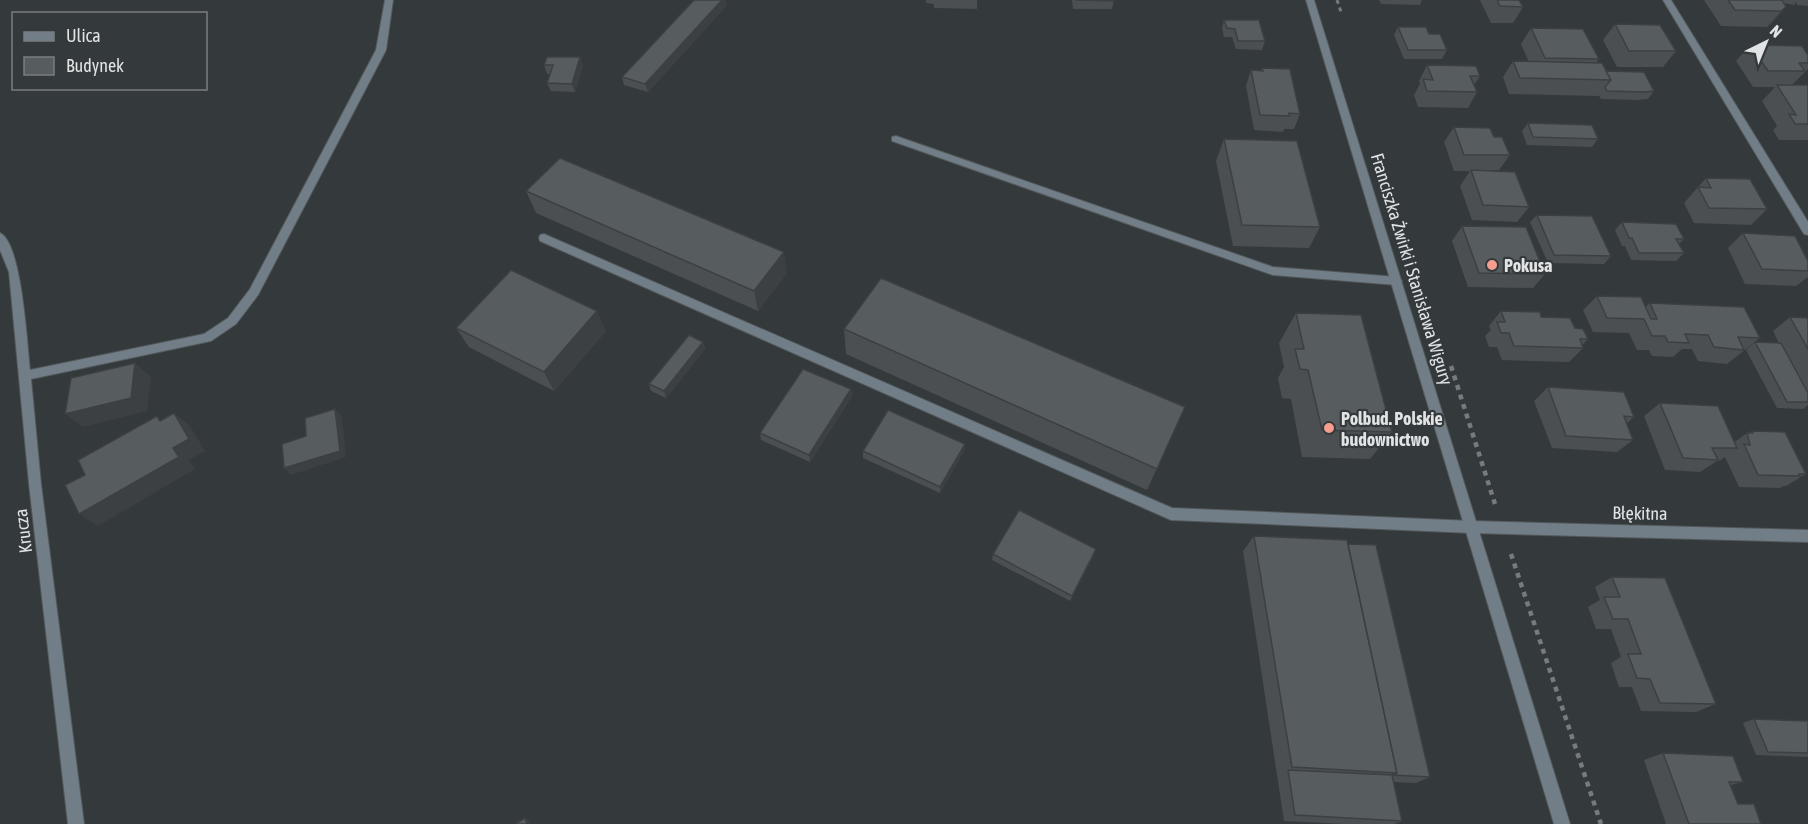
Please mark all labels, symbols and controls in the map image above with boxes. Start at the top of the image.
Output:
legend [12,12,207,90]
north arrow [1736,12,1796,72]
text: N [1767,21,1786,41]
text: Ulica [66,25,101,46]
text: Budynek [66,55,124,76]
street label: Franciszka Żwirki i Stanisława Wigury [1367,150,1457,388]
place label: Pokusa [1504,255,1552,276]
marker: Pokusa [1485,258,1499,272]
place label: Polbud. Polskie budownictwo [1341,408,1443,450]
marker: Polbud. Polskie budownictwo [1322,421,1336,435]
street label: Błękitna [1612,502,1668,524]
street label: Krucza [10,508,36,554]

